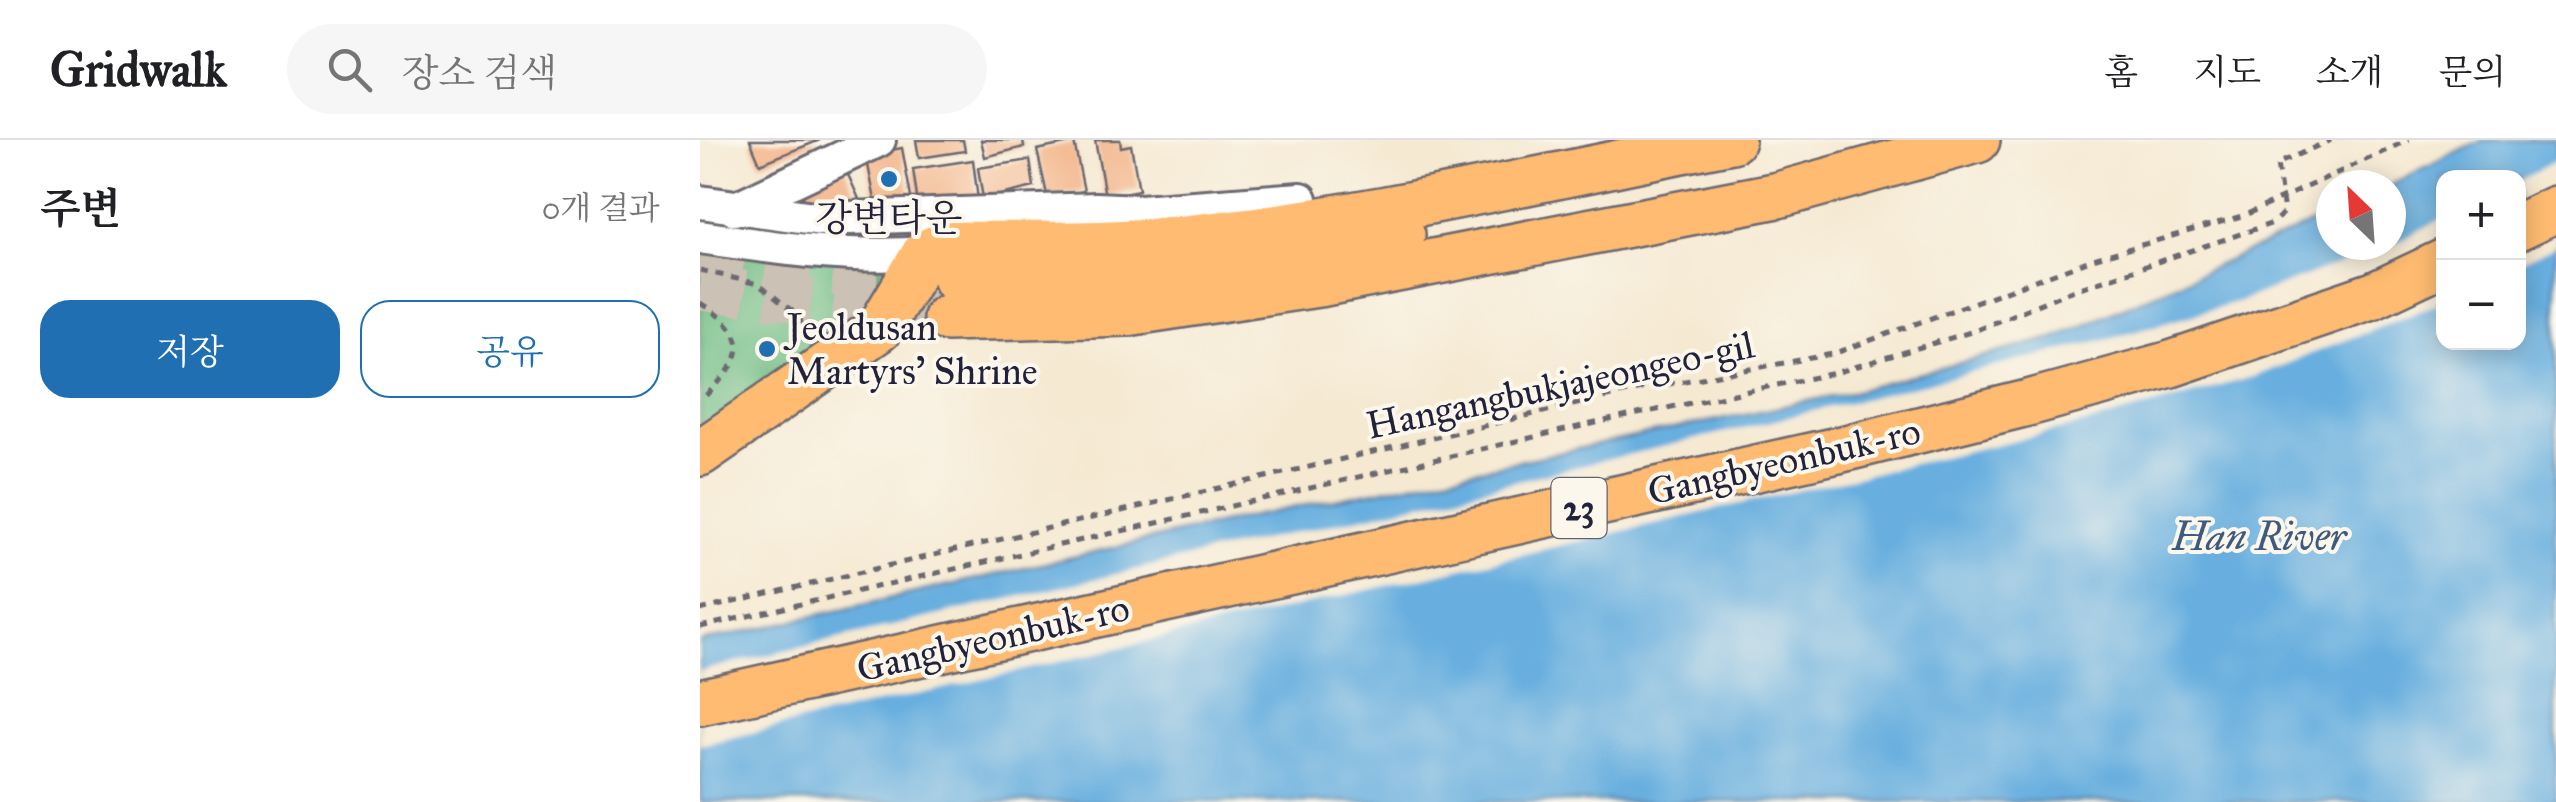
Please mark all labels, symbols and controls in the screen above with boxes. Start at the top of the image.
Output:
search box [287,24,987,114]
text: Gridwalk [50,40,227,99]
icon: search [322,42,377,97]
text: 장소 검색 [402,50,557,96]
text: 홈 [2104,51,2138,94]
text: 지도 [2193,51,2261,94]
text: 소개 [2316,51,2383,94]
text: 문의 [2438,51,2506,94]
marker: 강변타운 [878,168,900,190]
north arrow [2316,170,2406,260]
map controls [2436,170,2526,350]
button: + [2436,170,2526,260]
text: 주변 [40,183,121,235]
text: 0개 결과 [542,189,660,228]
place label: 강변타운 [816,195,962,241]
button: − [2436,260,2526,350]
button: 저장 [40,300,340,398]
button: 공유 [360,300,660,398]
place label: Jeoldusan Martyrs' Shrine [783,304,1038,394]
street label: Hangangbukjajeongeo-gil [1362,321,1759,449]
marker: Jeoldusan Martyrs' Shrine [756,338,778,360]
street label: Gangbyeonbuk-ro [1643,407,1925,515]
road number: 23 [1552,478,1606,538]
water label: Han River [2171,512,2349,561]
street label: Gangbyeonbuk-ro [852,584,1134,692]

